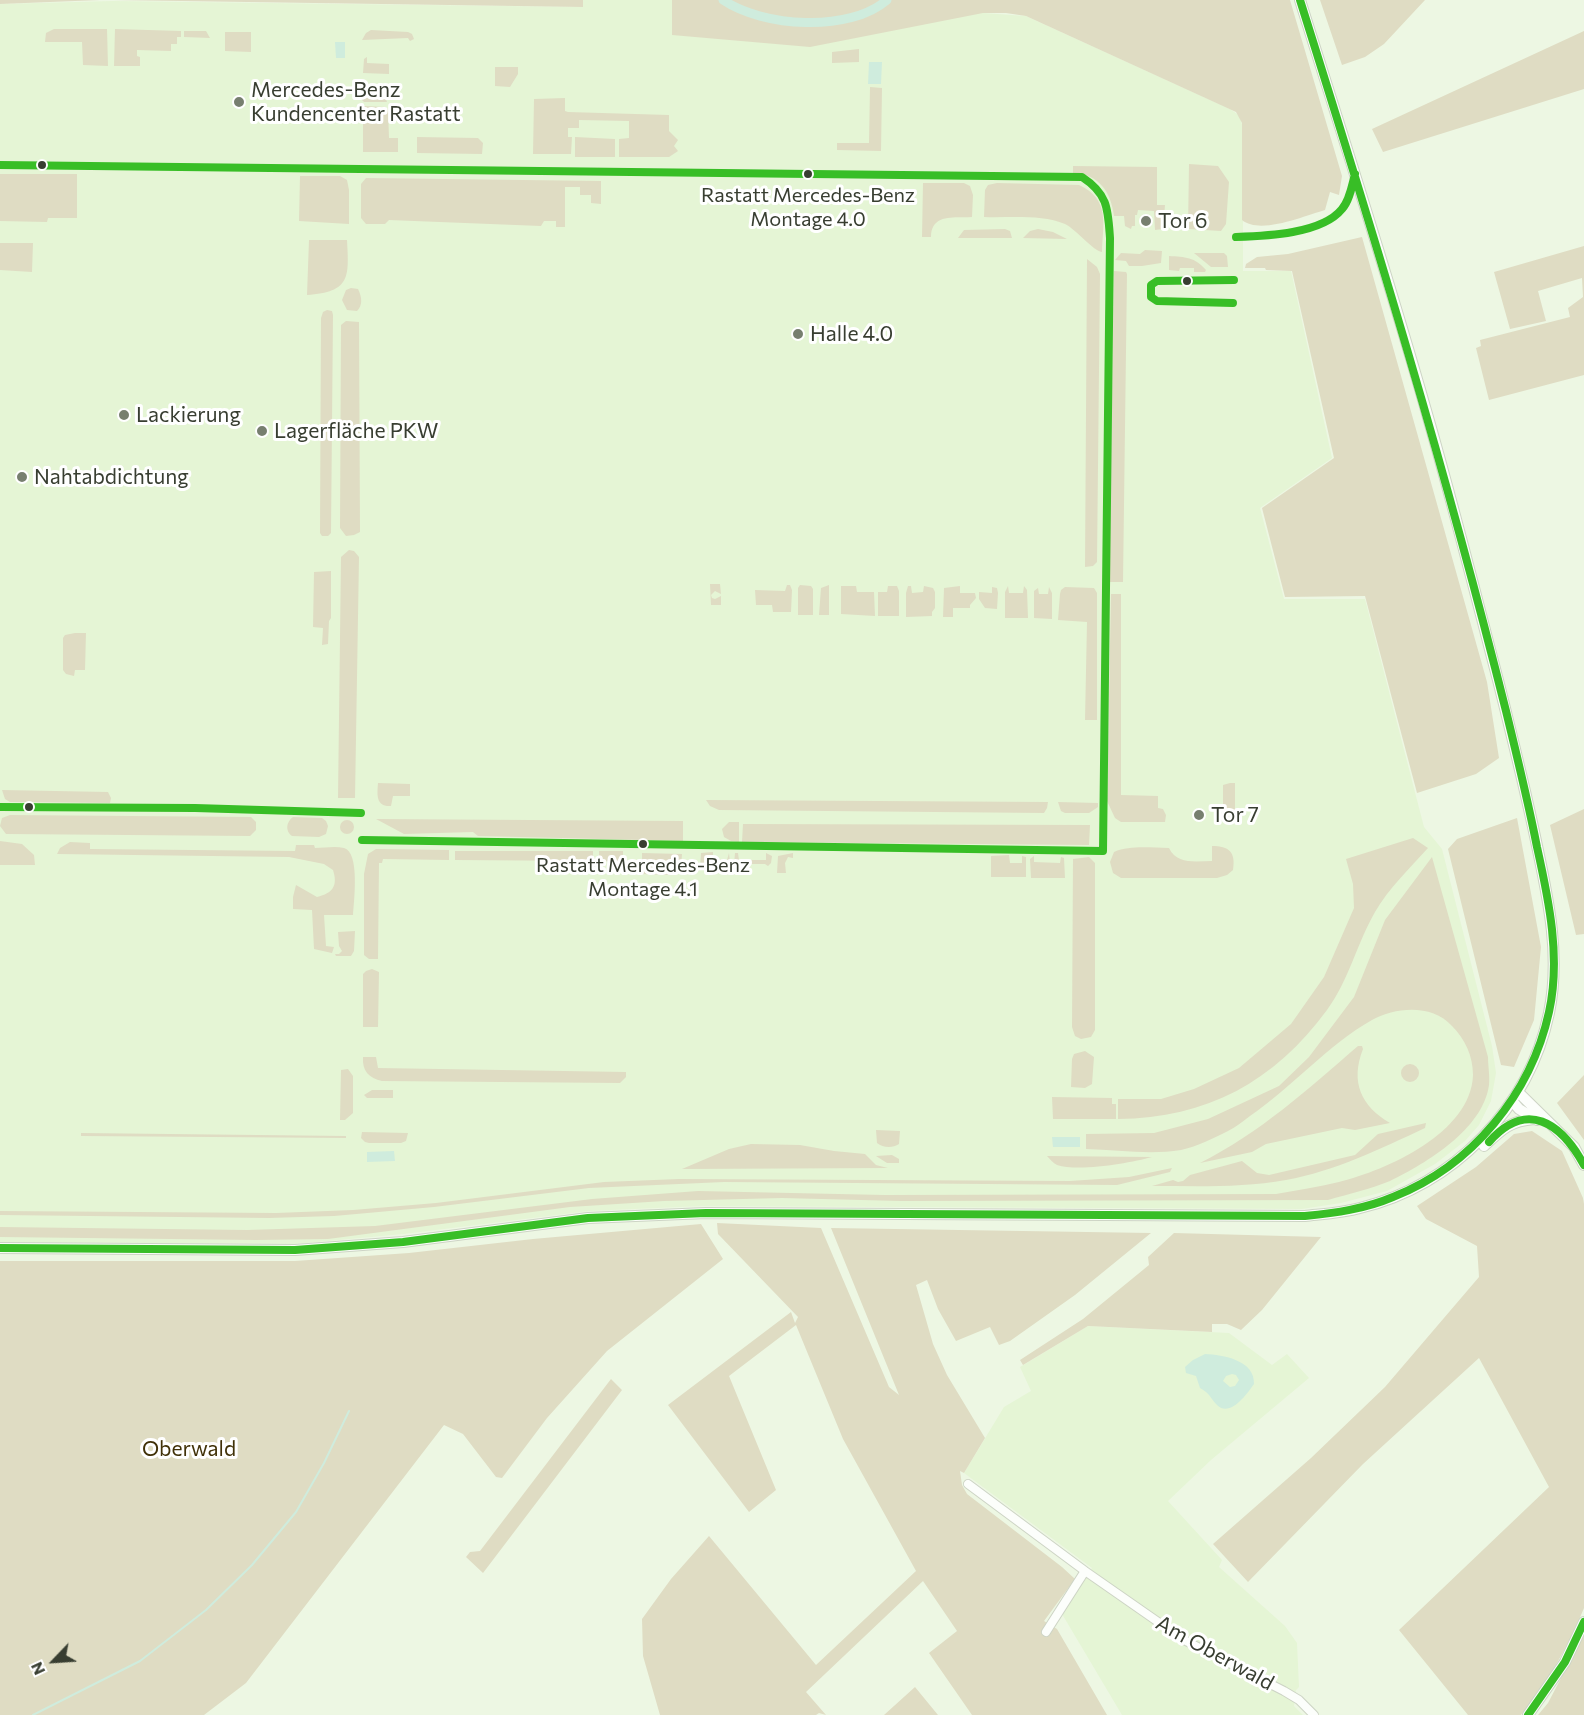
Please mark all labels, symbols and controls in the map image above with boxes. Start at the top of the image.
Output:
place label: Mercedes-Benz Kundencenter Rastatt [251,77,461,127]
marker: Mercedes-Benz Kundencenter Rastatt [232,95,246,109]
unlabelled marker [36,159,48,171]
marker: Rastatt Mercedes-Benz Montage 4.0 [802,168,814,180]
place label: Rastatt Mercedes-Benz Montage 4.0 [701,183,915,230]
place label: Tor 6 [1158,208,1208,234]
marker: Tor 6 [1139,214,1153,228]
unlabelled marker [1181,275,1193,287]
place label: Halle 4.0 [810,321,893,347]
marker: Halle 4.0 [791,327,805,341]
place label: Lackierung [136,402,241,428]
marker: Lackierung [117,408,131,422]
place label: Lagerfläche PKW [274,418,438,444]
marker: Lagerfläche PKW [255,424,269,438]
place label: Nahtabdichtung [34,464,189,490]
marker: Nahtabdichtung [15,470,29,484]
unlabelled marker [23,801,35,813]
place label: Tor 7 [1211,802,1259,828]
marker: Tor 7 [1192,808,1206,822]
marker: Rastatt Mercedes-Benz Montage 4.1 [637,838,649,850]
place label: Rastatt Mercedes-Benz Montage 4.1 [536,853,750,900]
park label: Oberwald [142,1436,236,1462]
street label: Am Oberwald [1152,1610,1278,1696]
north arrow [24,1631,84,1691]
text: N [26,1659,48,1678]

